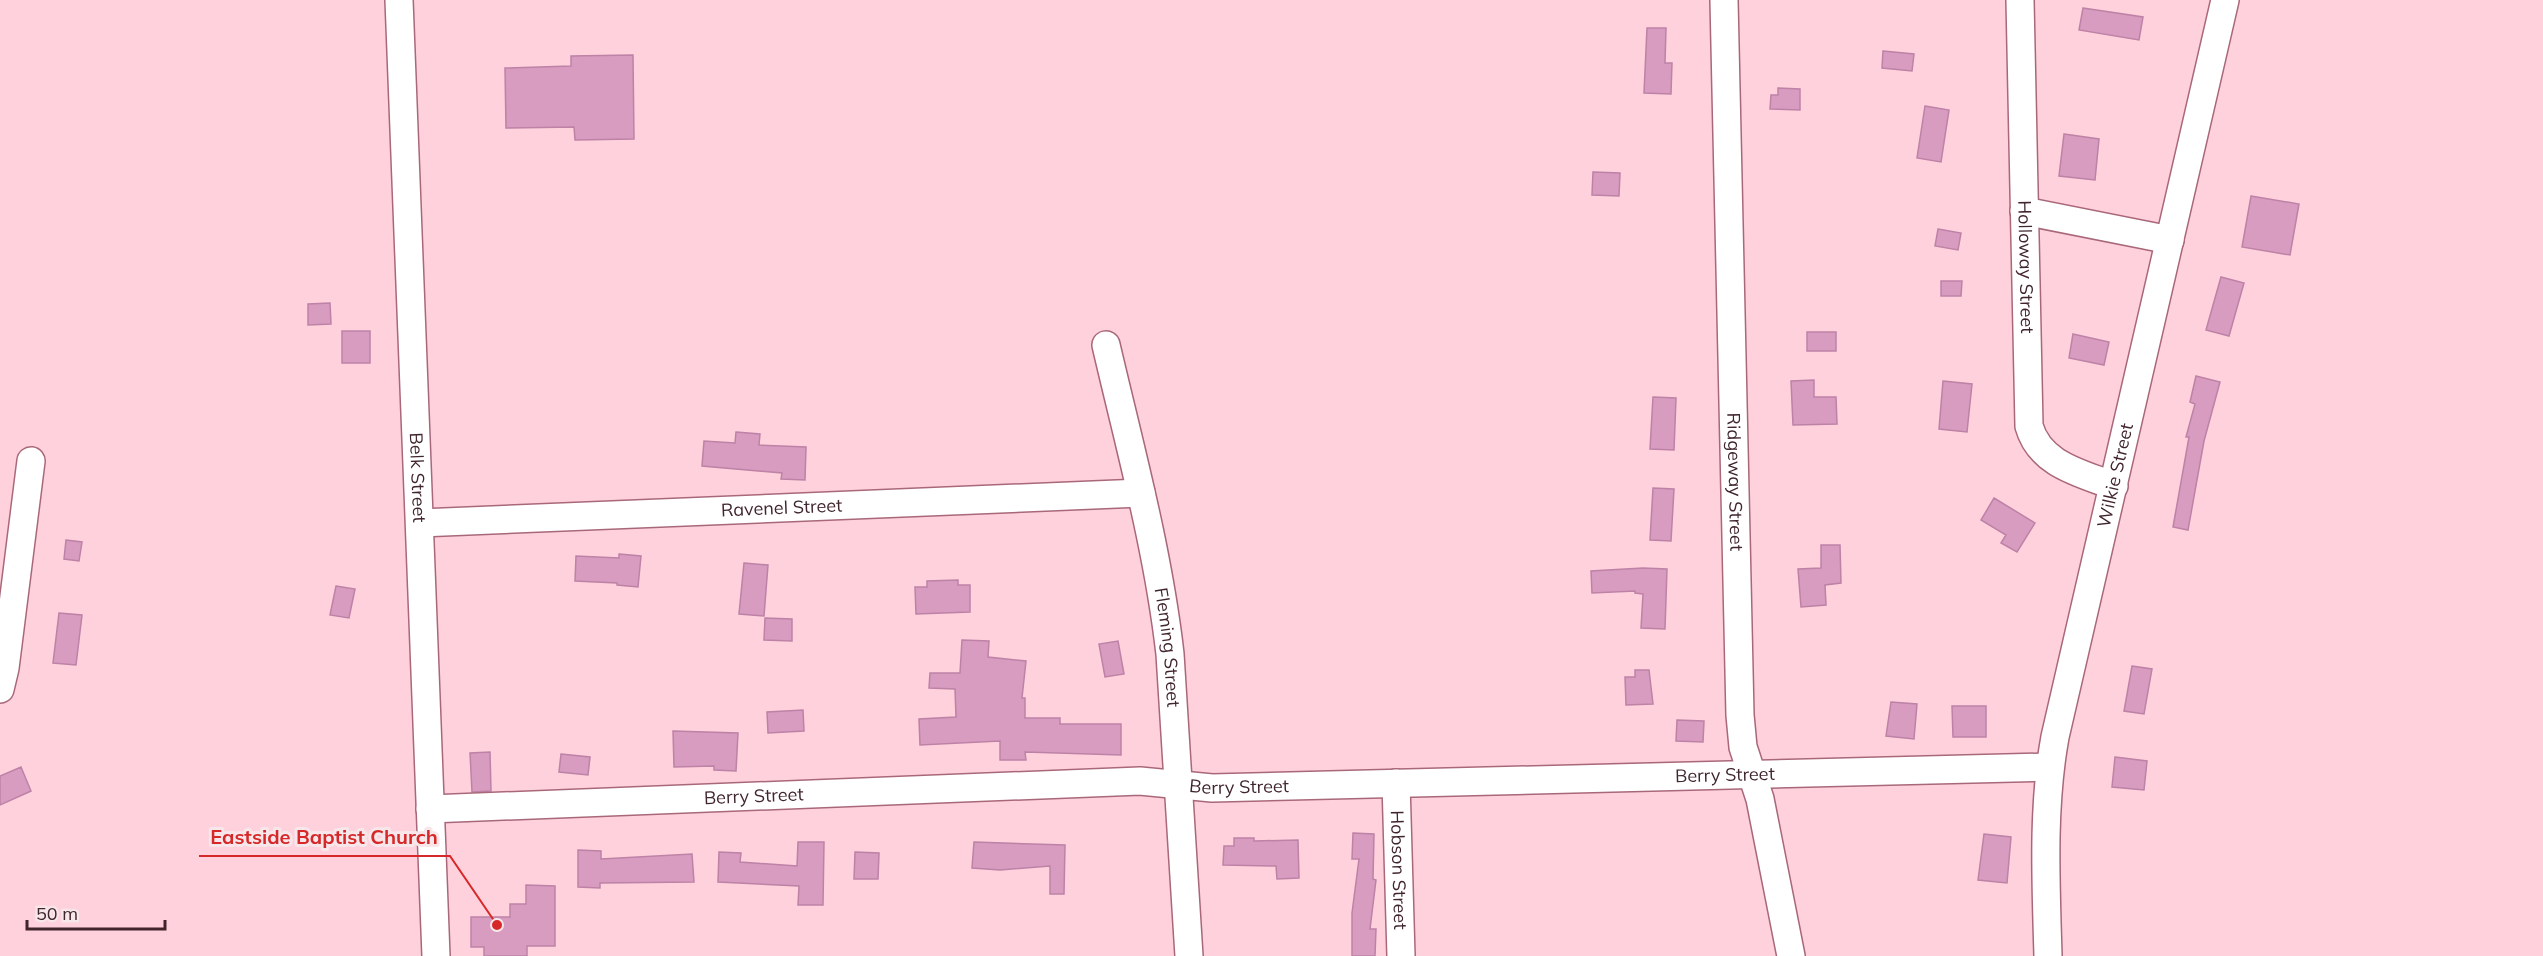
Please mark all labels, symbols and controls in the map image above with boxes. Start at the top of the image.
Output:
street label: Holloway Street [2013,200,2039,334]
street label: Ridgeway Street [1722,412,1748,551]
street label: Wilkie Street [2092,421,2138,530]
street label: Belk Street [405,432,431,523]
street label: Ravenel Street [720,493,843,521]
street label: Fleming Street [1150,586,1185,708]
street label: Berry Street [1675,762,1775,787]
street label: Berry Street [1188,774,1289,799]
street label: Berry Street [703,782,804,809]
street label: Hobson Street [1386,810,1412,930]
callout: Eastside Baptist Church [199,818,450,856]
text: Eastside Baptist Church [210,824,438,849]
scale bar [27,893,165,931]
text: 50 m [36,902,78,925]

